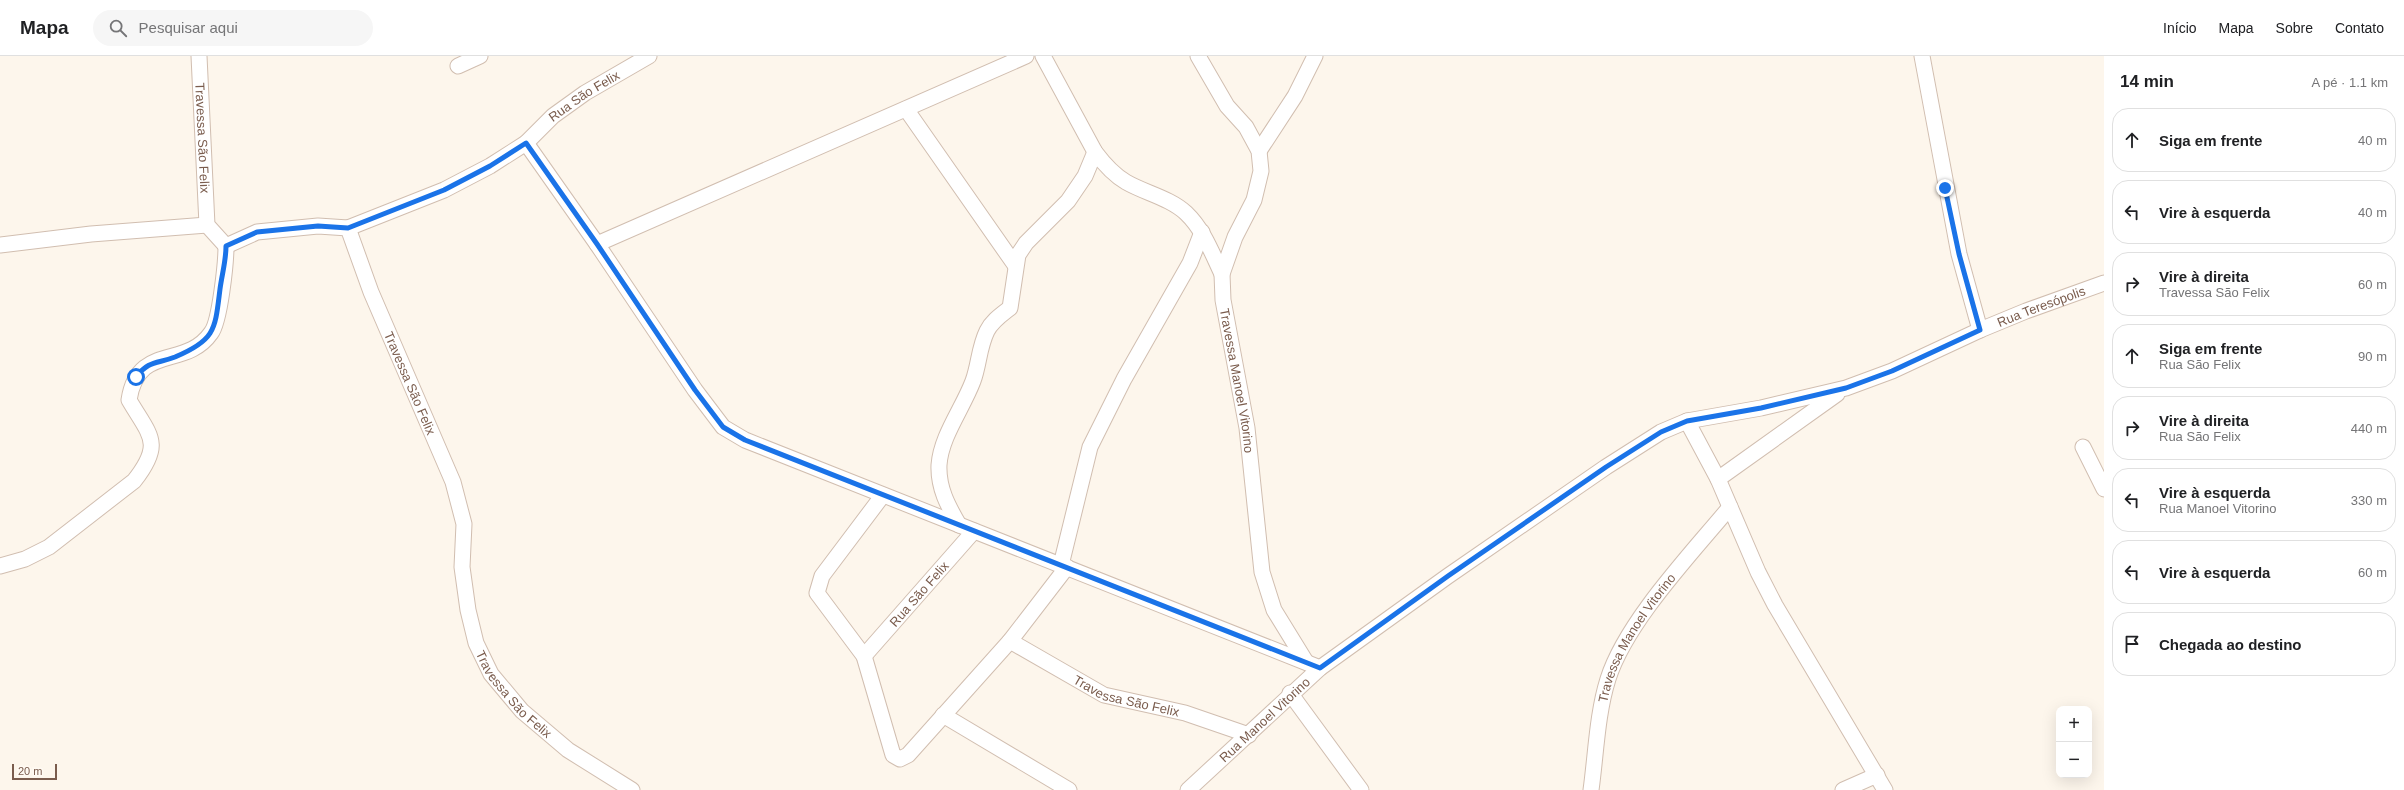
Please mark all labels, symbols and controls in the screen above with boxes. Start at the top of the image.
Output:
search box [93,10,373,46]
text: Mapa [20,17,69,38]
icon: search [107,17,129,39]
text: Pesquisar aqui [139,19,238,36]
text: Início [2163,20,2197,36]
text: Mapa [2219,20,2254,36]
text: Sobre [2276,20,2313,36]
text: Contato [2335,20,2384,36]
street label: Rua São Felix [545,67,622,124]
text: 14 min [2120,72,2174,91]
text: A pé · 1.1 km [2311,75,2388,90]
street label: Travessa São Felix [193,82,213,194]
icon: ahead [2121,129,2143,151]
text: Siga em frente [2159,132,2262,149]
text: 40 m [2358,133,2387,148]
route end [1936,179,1954,197]
icon: left [2121,201,2143,223]
text: Vire à esquerda [2159,204,2270,221]
text: 40 m [2358,205,2387,220]
text: Vire à direita [2159,268,2249,285]
icon: right [2121,273,2143,295]
text: 60 m [2358,277,2387,292]
street label: Rua Teresópolis [1995,283,2088,330]
text: Travessa São Felix [2159,285,2270,300]
street label: Travessa Manoel Vitorino [1217,307,1257,454]
street label: Travessa São Felix [381,329,439,437]
text: Siga em frente [2159,340,2262,357]
icon: ahead [2121,345,2143,367]
text: 90 m [2358,349,2387,364]
text: Rua São Felix [2159,357,2241,372]
route start [127,368,145,386]
text: Vire à direita [2159,412,2249,429]
icon: right [2121,417,2143,439]
text: 440 m [2351,421,2387,436]
text: Rua São Felix [2159,429,2241,444]
text: Vire à esquerda [2159,484,2270,501]
icon: left [2121,489,2143,511]
text: 330 m [2351,493,2387,508]
text: Rua Manoel Vitorino [2159,501,2277,516]
street label: Rua São Felix [886,558,952,629]
icon: left [2121,561,2143,583]
text: Vire à esquerda [2159,564,2270,581]
text: 60 m [2358,565,2387,580]
street label: Travessa Manoel Vitorino [1595,570,1678,704]
icon: arrive [2121,633,2143,655]
text: Chegada ao destino [2159,636,2302,653]
street label: Travessa São Felix [473,648,556,741]
street label: Travessa São Felix [1071,672,1181,719]
street label: Rua Manoel Vitorino [1216,674,1313,765]
map controls [2056,706,2092,778]
button: + [2056,706,2092,742]
button: − [2056,742,2092,778]
scale bar [12,762,57,781]
text: 20 m [18,765,42,777]

